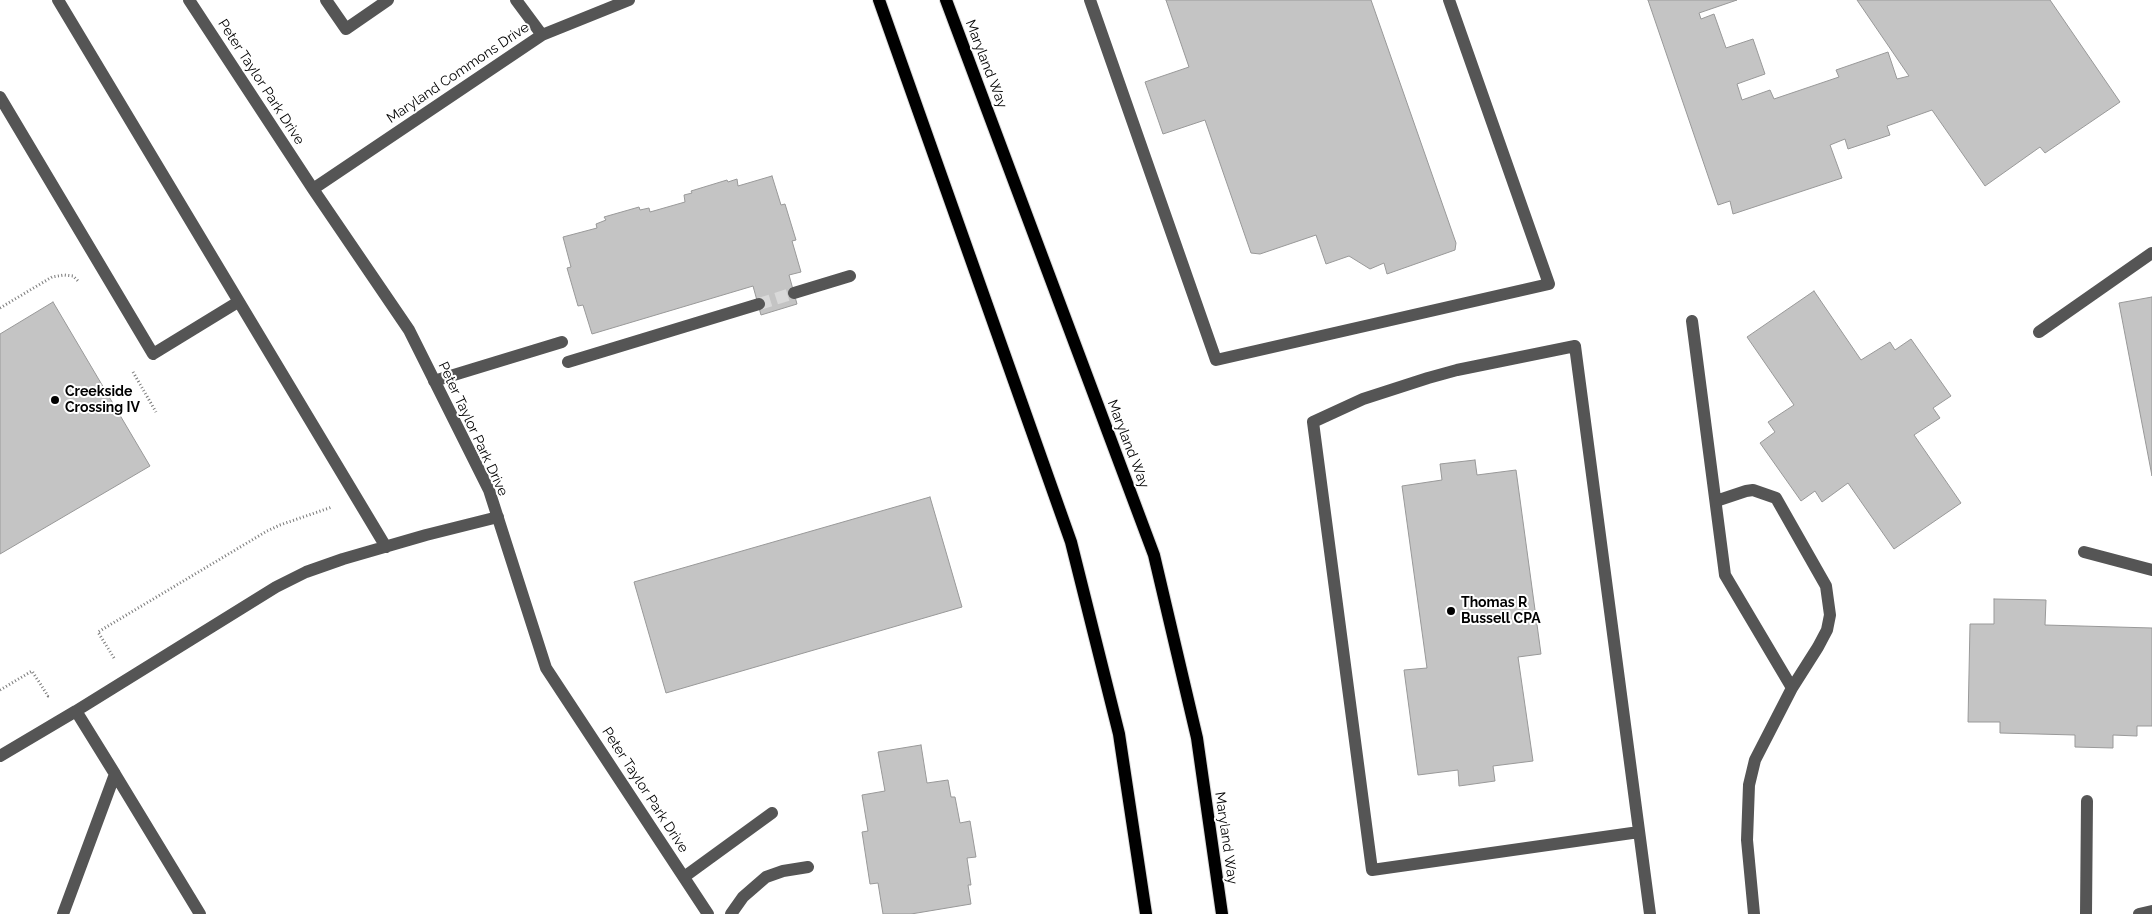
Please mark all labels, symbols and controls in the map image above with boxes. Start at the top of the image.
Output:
street label: Peter Taylor Park Drive [214,16,308,148]
street label: Maryland Way [961,18,1011,110]
street label: Maryland Commons Drive [384,19,532,127]
street label: Peter Taylor Park Drive [434,359,512,499]
place label: Creekside Crossing IV [65,384,140,417]
marker: Creekside Crossing IV [49,394,61,406]
street label: Maryland Way [1103,398,1153,490]
place label: Thomas R Bussell CPA [1461,595,1541,628]
marker: Thomas R Bussell CPA [1445,605,1457,617]
street label: Peter Taylor Park Drive [598,724,692,856]
street label: Maryland Way [1211,791,1241,885]

